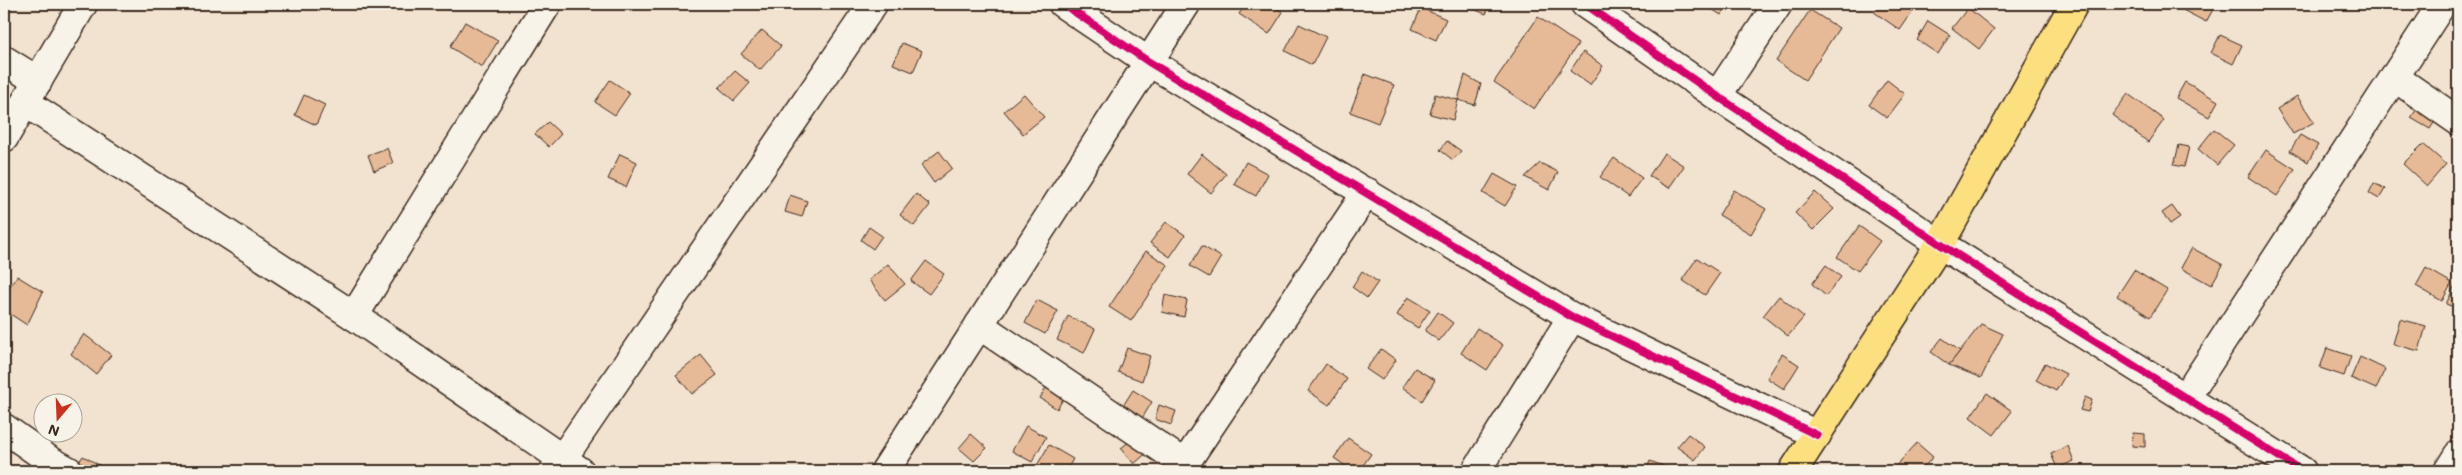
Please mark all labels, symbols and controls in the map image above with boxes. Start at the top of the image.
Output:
north arrow [32,392,82,442]
text: N [45,420,62,441]

